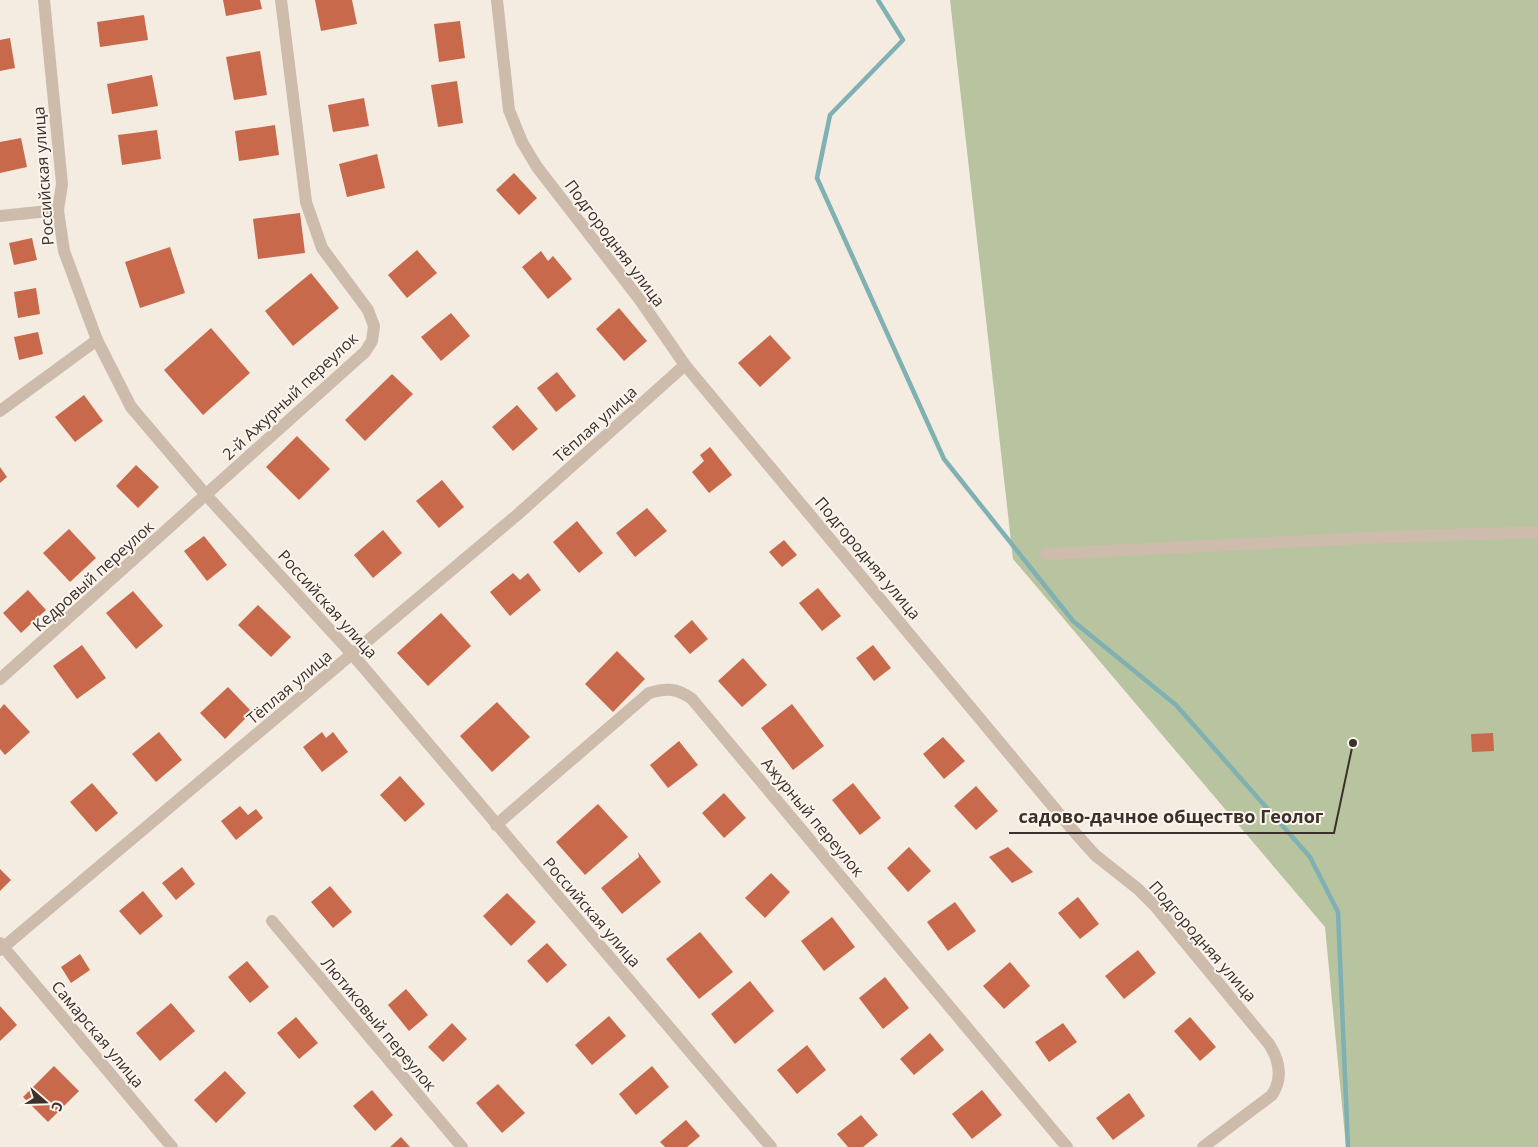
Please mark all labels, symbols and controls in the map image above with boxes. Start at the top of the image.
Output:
street label: Российская улица [27,106,59,246]
street label: Подгородняя улица [560,175,670,311]
street label: 2-й Ажурный переулок [217,327,363,465]
street label: Тёплая улица [549,381,641,467]
street label: Подгородняя улица [810,492,926,624]
street label: Кедровый переулок [28,515,159,636]
street label: Российская улица [273,545,383,663]
street label: Тёплая улица [242,645,336,729]
street label: Ажурный переулок [757,753,870,882]
callout: садово-дачное общество Геолог [1009,800,1334,833]
text: садово-дачное общество Геолог [1019,804,1324,828]
street label: Российская улица [538,852,646,972]
street label: Подгородняя улица [1144,876,1262,1006]
street label: Лютиковый переулок [316,952,442,1096]
street label: Самарская улица [47,976,149,1092]
north arrow [20,1077,70,1127]
text: С [47,1099,68,1114]

